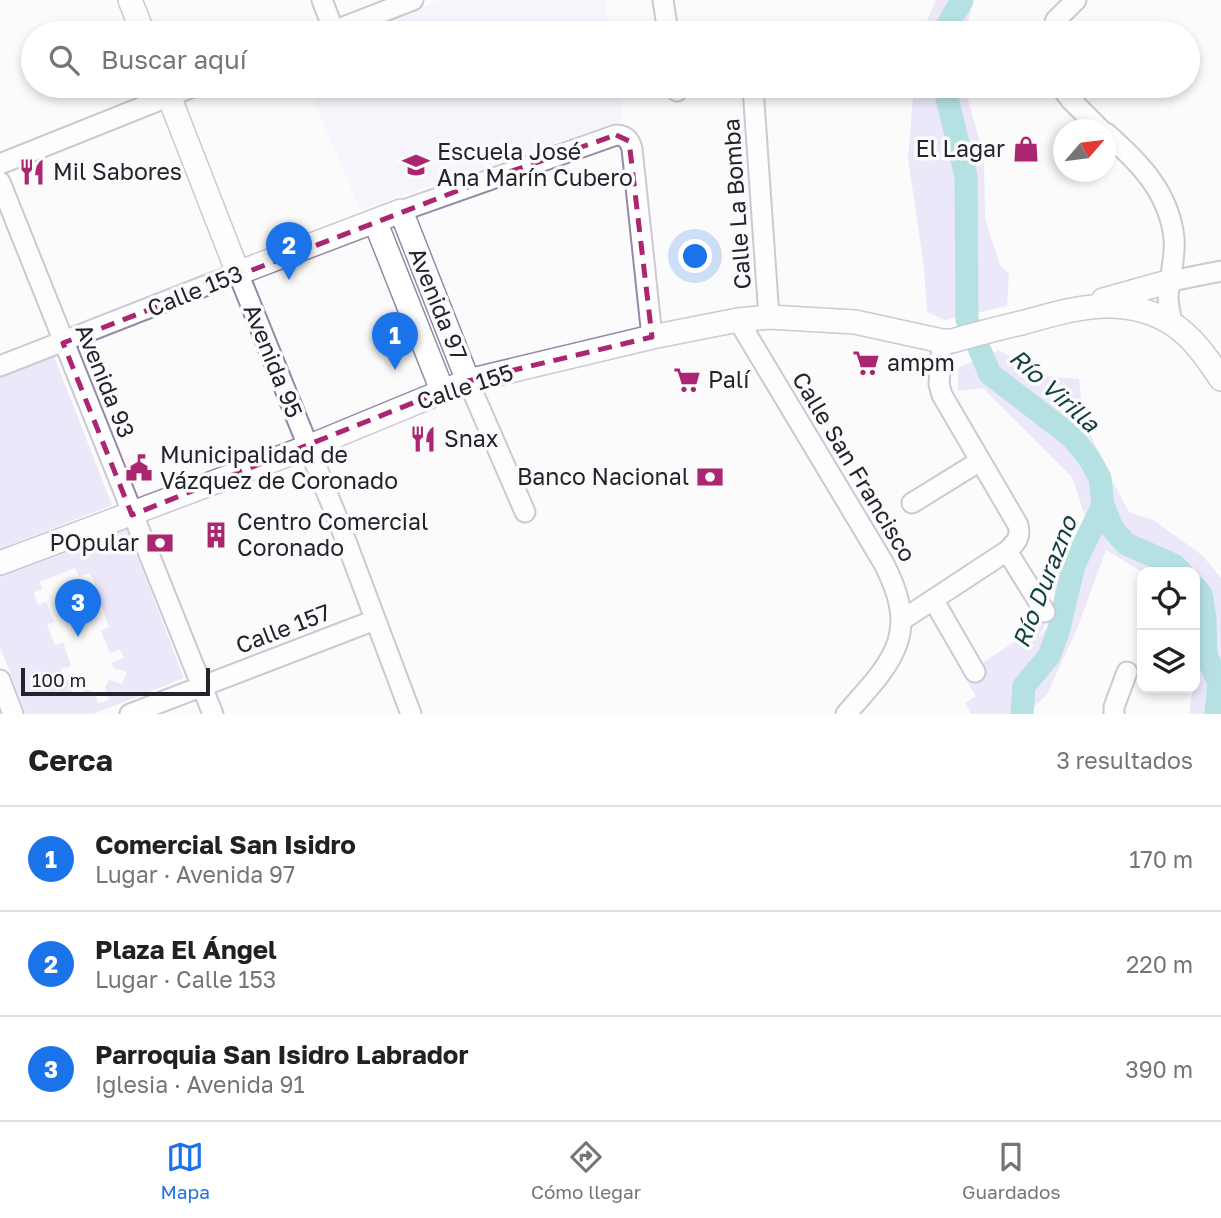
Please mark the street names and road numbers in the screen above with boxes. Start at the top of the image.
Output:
street label: Calle La Bomba [716,118,756,290]
street label: Avenida 97 [404,243,474,364]
street label: Calle 153 [143,258,246,322]
street label: Avenida 95 [238,300,309,422]
street label: Avenida 93 [70,320,141,442]
street label: Calle 155 [413,357,517,415]
street label: Calle San Francisco [787,366,923,567]
street label: Calle 157 [231,597,334,659]

